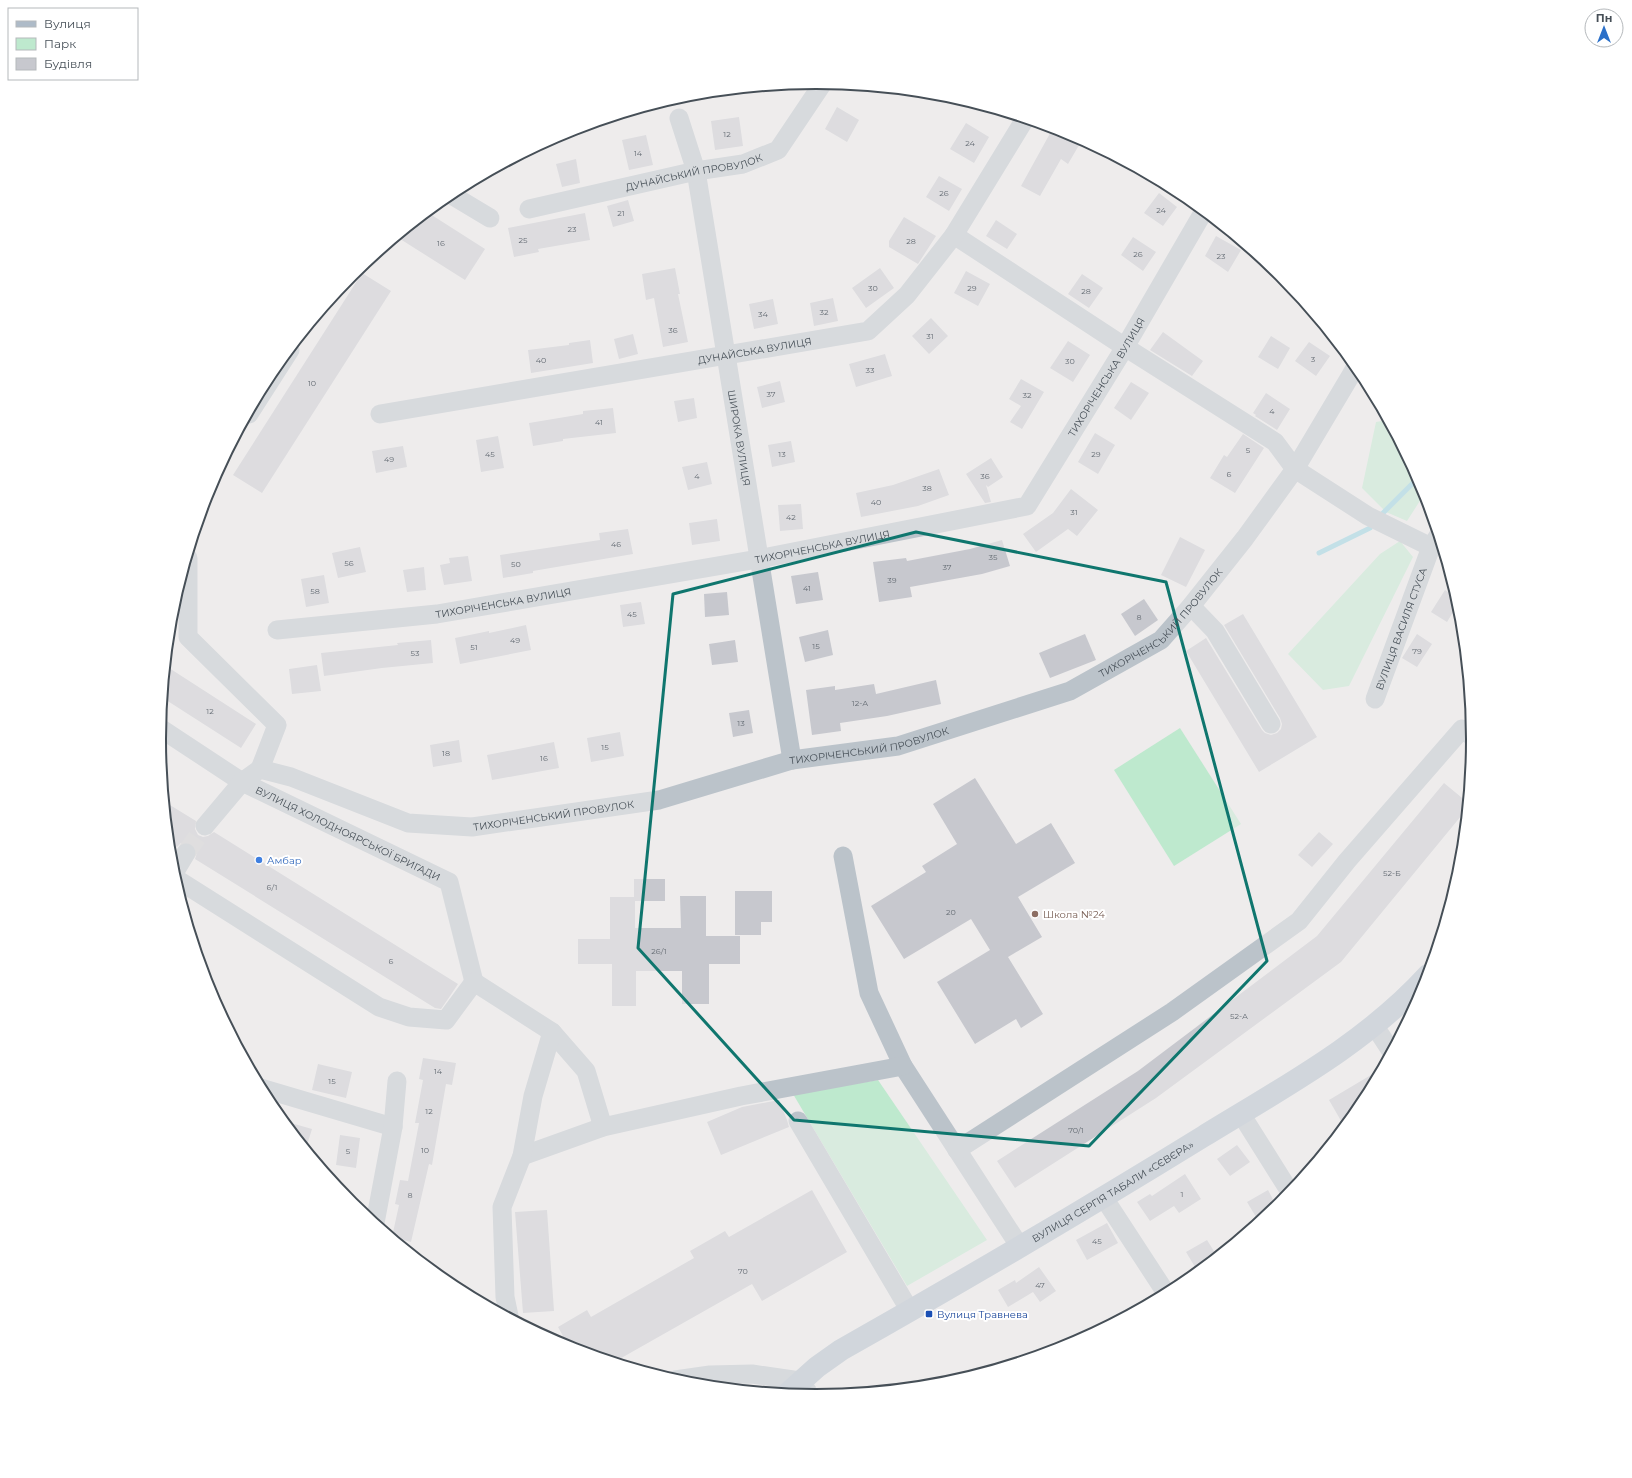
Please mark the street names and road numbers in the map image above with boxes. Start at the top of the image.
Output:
street label: ДУНАЙСЬКИЙ ПРОВУЛОК [624,151,764,194]
street label: ТИХОРІЧЕНСЬКА ВУЛИЦЯ [1065,315,1148,439]
street label: ДУНАЙСЬКА ВУЛИЦЯ [697,335,813,367]
street label: ШИРОКА ВУЛИЦЯ [725,389,753,487]
street label: ТИХОРІЧЕНСЬКА ВУЛИЦЯ [754,527,891,566]
street label: ВУЛИЦЯ ВАСИЛЯ СТУСА [1373,565,1430,692]
street label: ТИХОРІЧЕНСЬКИЙ ПРОВУЛОК [1097,566,1225,680]
street label: ТИХОРІЧЕНСЬКА ВУЛИЦЯ [434,585,572,621]
street label: ТИХОРІЧЕНСЬКИЙ ПРОВУЛОК [789,724,950,767]
street label: ВУЛИЦЯ ХОЛОДНОЯРСЬКОЇ БРИГАДИ [253,784,442,884]
street label: ТИХОРІЧЕНСЬКИЙ ПРОВУЛОК [472,798,635,834]
street label: ВУЛИЦЯ СЕРГІЯ ТАБАЛИ «СЄВЄРА» [1030,1138,1196,1245]

